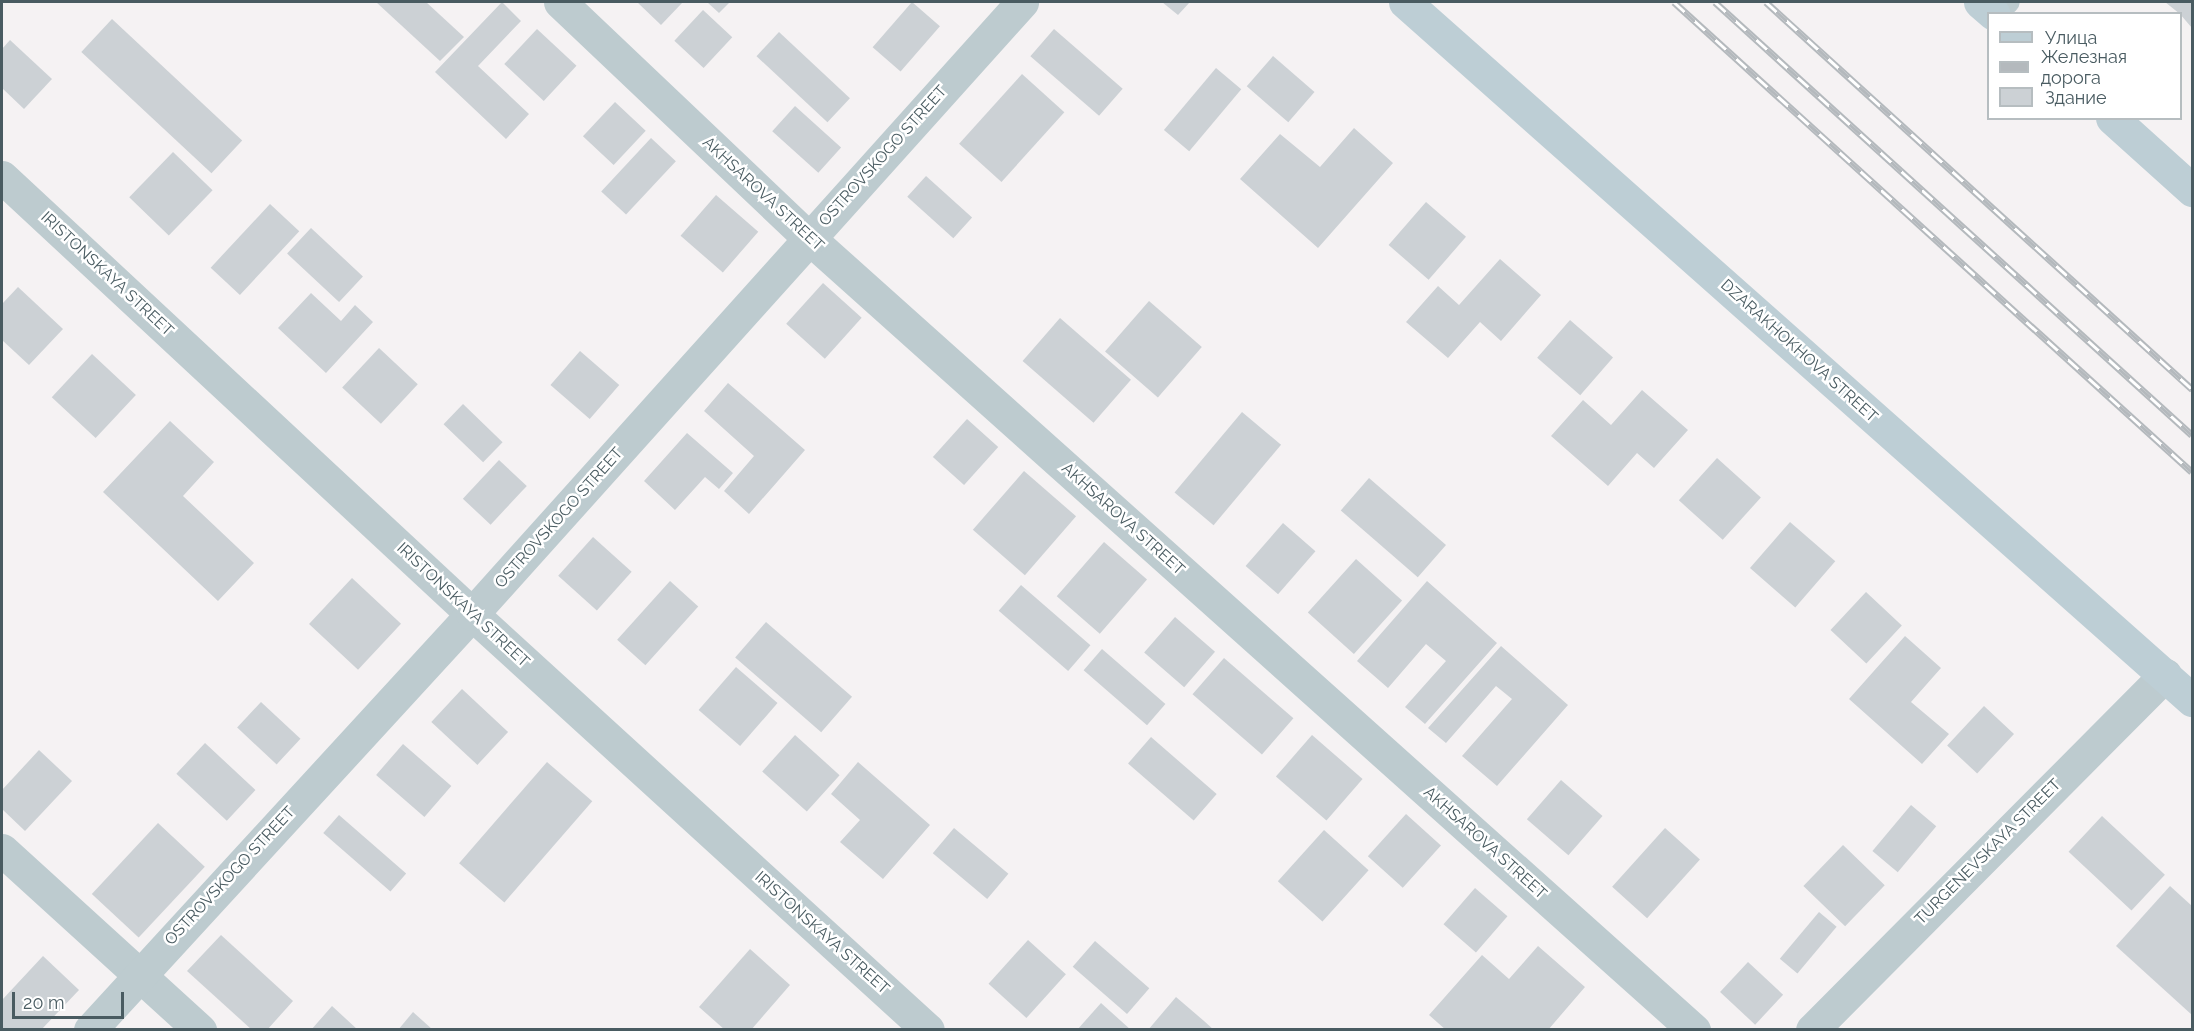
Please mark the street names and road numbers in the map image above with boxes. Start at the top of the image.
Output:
street label: OSTROVSKOGO STREET [815,82,951,230]
street label: AKHSAROVA STREET [698,133,828,255]
street label: IRISTONSKAYA STREET [37,207,177,341]
street label: DZARAKHOKHOVA STREET [1716,275,1882,427]
street label: OSTROVSKOGO STREET [491,444,627,592]
street label: AKHSAROVA STREET [1057,459,1189,579]
street label: IRISTONSKAYA STREET [393,538,533,672]
street label: TURGENEVSKAYA STREET [1911,775,2065,929]
street label: AKHSAROVA STREET [1419,783,1551,903]
street label: OSTROVSKOGO STREET [161,803,299,949]
street label: IRISTONSKAYA STREET [751,867,893,999]

